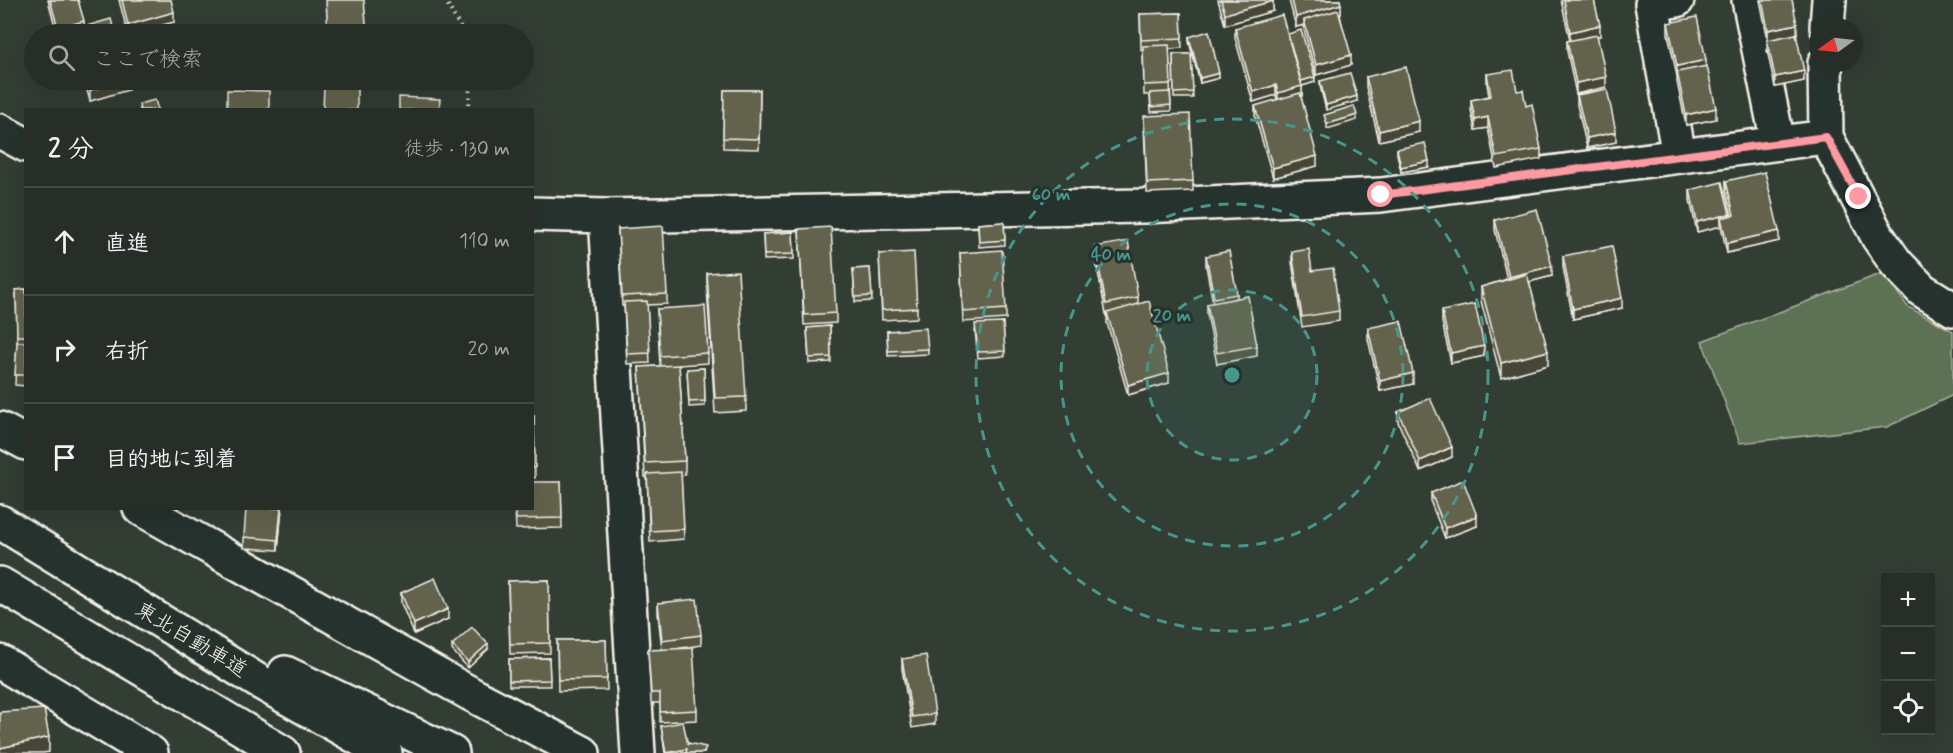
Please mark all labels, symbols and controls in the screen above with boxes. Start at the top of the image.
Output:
north arrow [1809,18,1863,72]
search box [24,24,534,90]
icon: search [45,41,78,74]
text: ここで検索 [93,46,203,74]
text: 2 分 [48,133,94,167]
text: 徒歩 · 130 m [404,136,510,163]
route start [1367,181,1393,207]
text: 60 m [1032,183,1070,207]
route end [1845,183,1871,209]
icon: ahead [48,225,81,258]
text: 110 m [459,228,510,255]
text: 直進 [105,230,149,258]
text: 40 m [1091,243,1131,267]
text: 20 m [1153,304,1191,328]
icon: right [48,333,81,366]
text: 20 m [467,336,510,363]
text: 右折 [105,338,149,366]
centre of rings [1222,365,1242,385]
icon: arrive [48,441,81,474]
text: 目的地に到着 [105,446,237,474]
map controls [1881,573,1935,735]
button: + [1881,573,1935,627]
street label: 東北自動車道 [130,596,252,684]
button: − [1881,627,1935,681]
button: locate [1881,681,1935,735]

